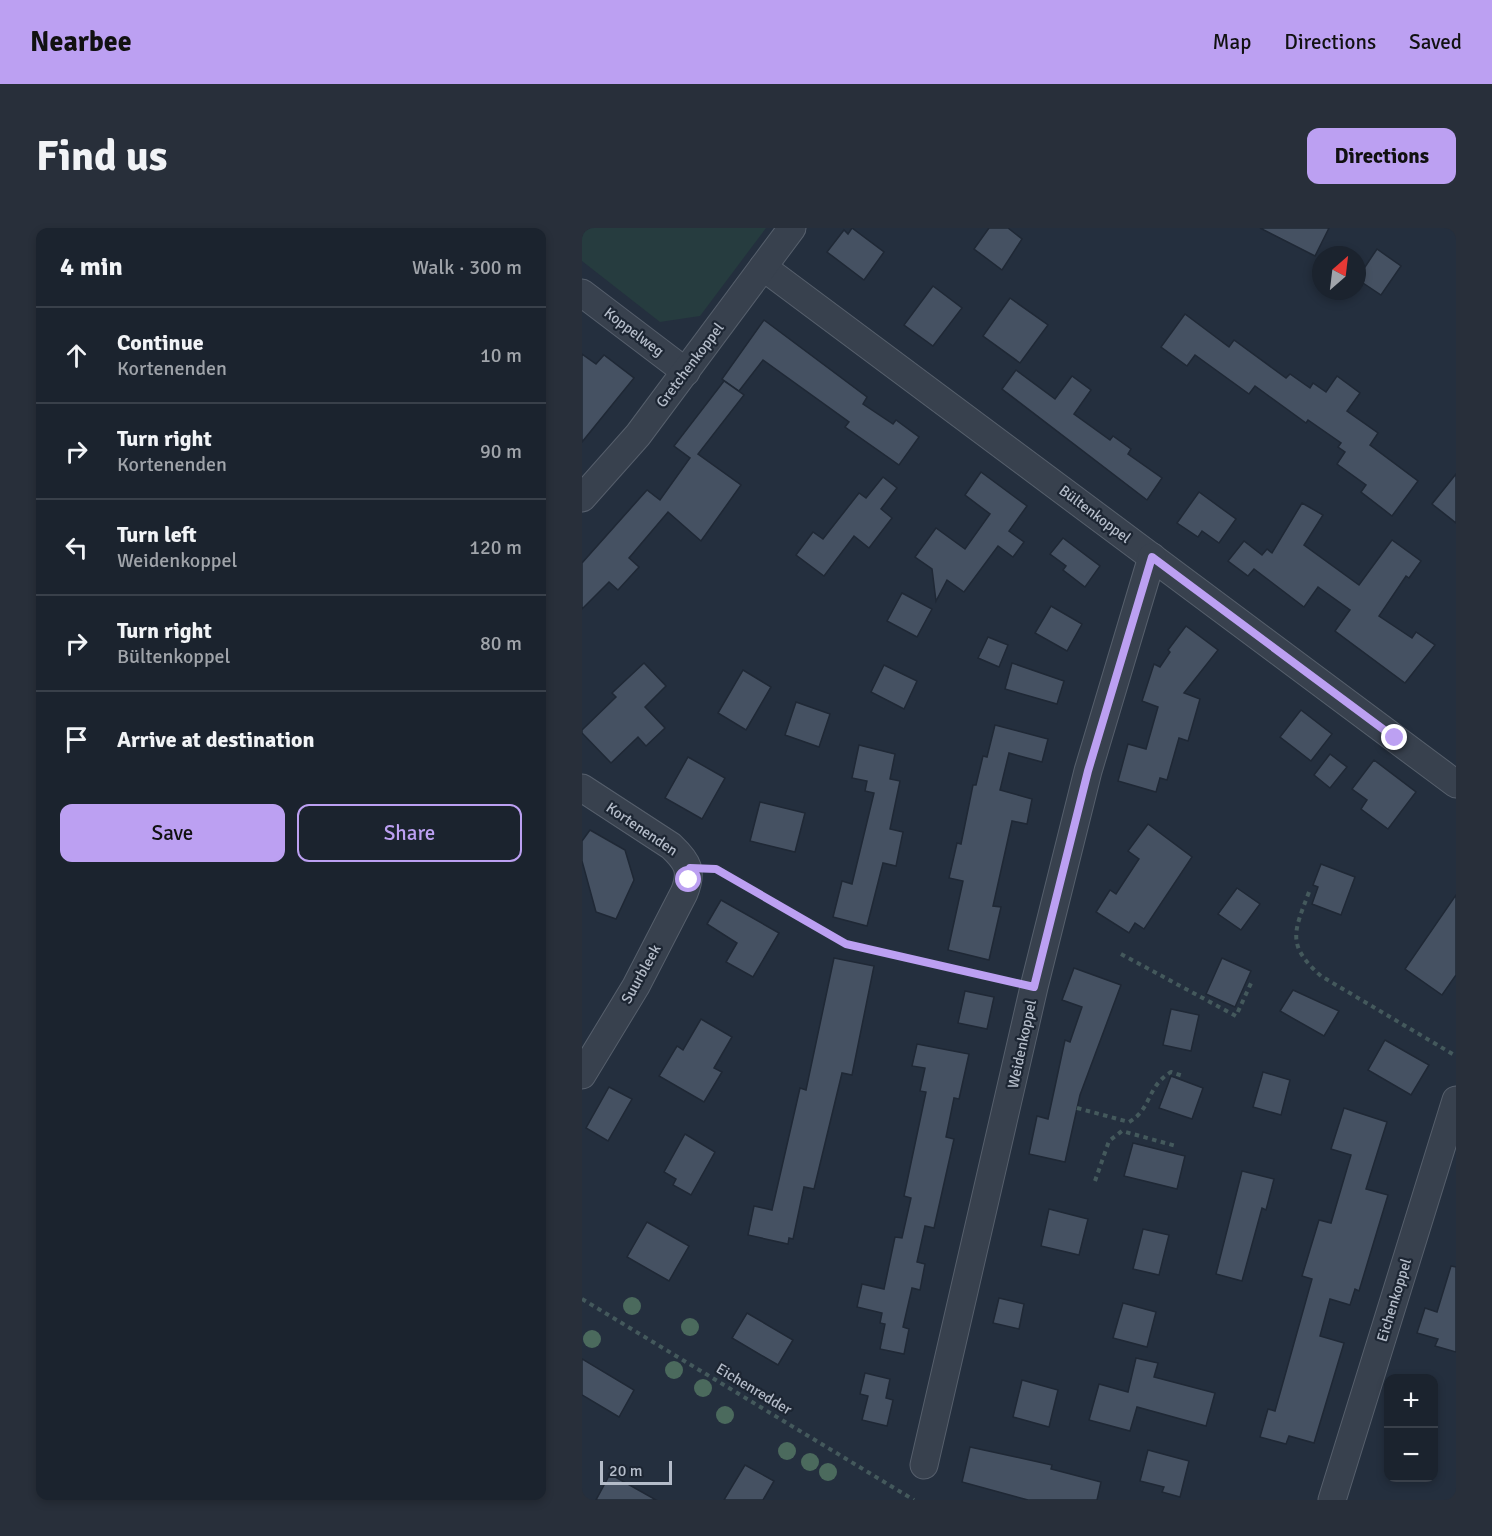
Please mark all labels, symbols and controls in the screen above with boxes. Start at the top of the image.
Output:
text: Nearbee [30,25,132,59]
text: Map [1213,29,1251,55]
text: Directions [1284,29,1376,55]
text: Saved [1409,29,1462,55]
button: Directions [1307,128,1456,184]
text: Find us [36,131,167,182]
north arrow [1312,246,1366,300]
text: 4 min [60,251,123,283]
text: Walk · 300 m [412,255,522,280]
street label: Koppelweg [601,304,668,360]
street label: Gretchenkoppel [652,319,728,411]
text: Continue [117,329,204,356]
icon: ahead [60,339,93,372]
text: 10 m [480,343,522,368]
text: Kortenenden [117,356,227,381]
text: Turn right [117,425,212,452]
icon: right [60,435,93,468]
text: 90 m [480,439,522,464]
text: Kortenenden [117,452,227,477]
street label: Bültenkoppel [1056,481,1134,547]
text: Turn left [117,521,197,548]
icon: left [60,531,93,564]
text: 120 m [469,535,522,560]
text: Weidenkoppel [117,548,237,573]
text: Turn right [117,617,212,644]
icon: right [60,627,93,660]
text: 80 m [480,631,522,656]
text: Bültenkoppel [117,644,230,669]
icon: arrive [60,723,93,756]
route end [1381,724,1407,750]
text: Arrive at destination [117,726,314,753]
street label: Kortenenden [603,798,681,860]
button: Save [60,804,285,862]
button: Share [297,804,522,862]
route start [675,866,701,892]
street label: Suurbleek [617,941,665,1007]
street label: Weidenkoppel [1004,998,1040,1090]
street label: Eichenkoppel [1373,1256,1415,1344]
street label: Eichenredder [713,1359,796,1419]
map controls [1384,1374,1438,1482]
button: + [1384,1374,1438,1428]
button: − [1384,1428,1438,1482]
scale bar [600,1458,672,1486]
text: 20 m [609,1461,643,1481]

